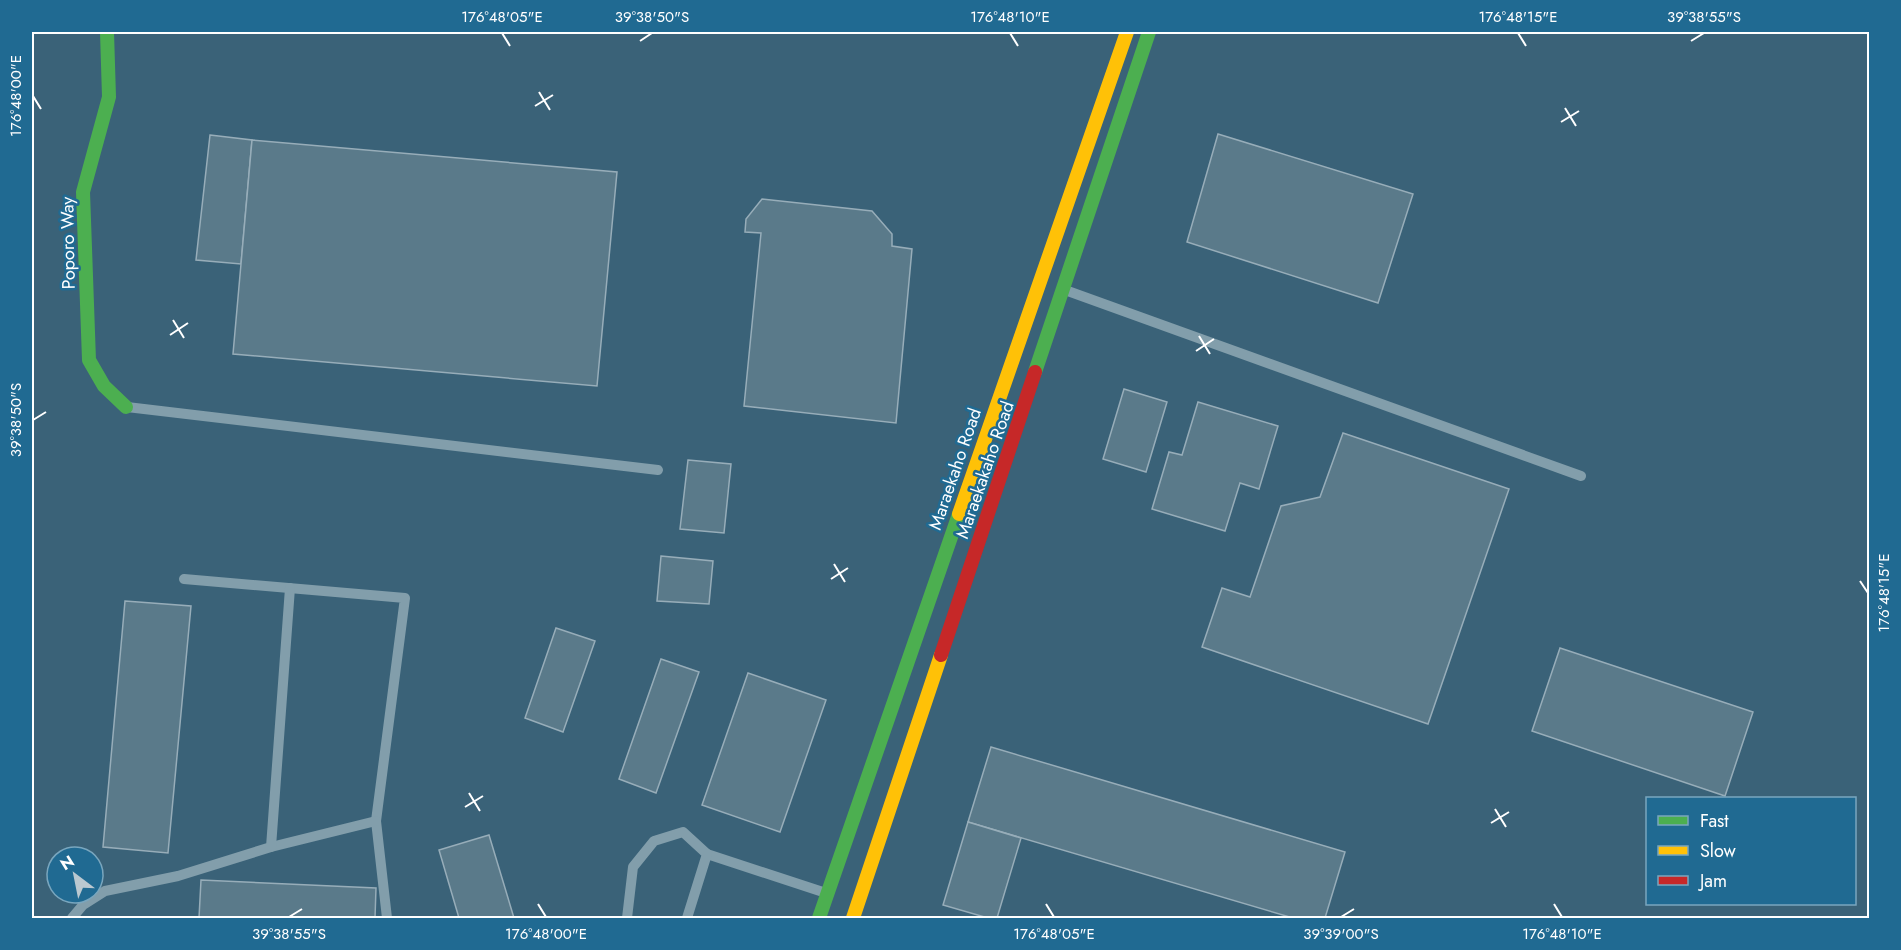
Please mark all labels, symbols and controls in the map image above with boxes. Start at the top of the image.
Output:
text: 176°48'05"E [461,6,543,28]
text: 39°38'50"S [615,6,689,28]
text: 176°48'10"E [970,6,1050,28]
text: 176°48'15"E [1478,6,1558,28]
text: 39°38'55"S [1667,6,1741,28]
text: 176°48'00"E [5,55,27,137]
street label: Poporo Way [54,196,82,290]
text: 39°38'50"S [5,383,27,457]
street label: Maraekakaho Road [949,398,1021,542]
street label: Maraekaho Road [922,405,988,533]
text: 176°48'15"E [1873,553,1895,633]
legend [1646,797,1856,905]
text: Fast [1700,808,1729,834]
text: Slow [1700,838,1737,864]
north arrow [45,845,105,905]
text: N [56,850,79,876]
text: Jam [1698,868,1727,894]
text: 39°38'55"S [252,923,326,945]
text: 176°48'00"E [505,923,587,945]
text: 176°48'05"E [1013,923,1095,945]
text: 39°39'00"S [1303,923,1379,945]
text: 176°48'10"E [1522,923,1602,945]

